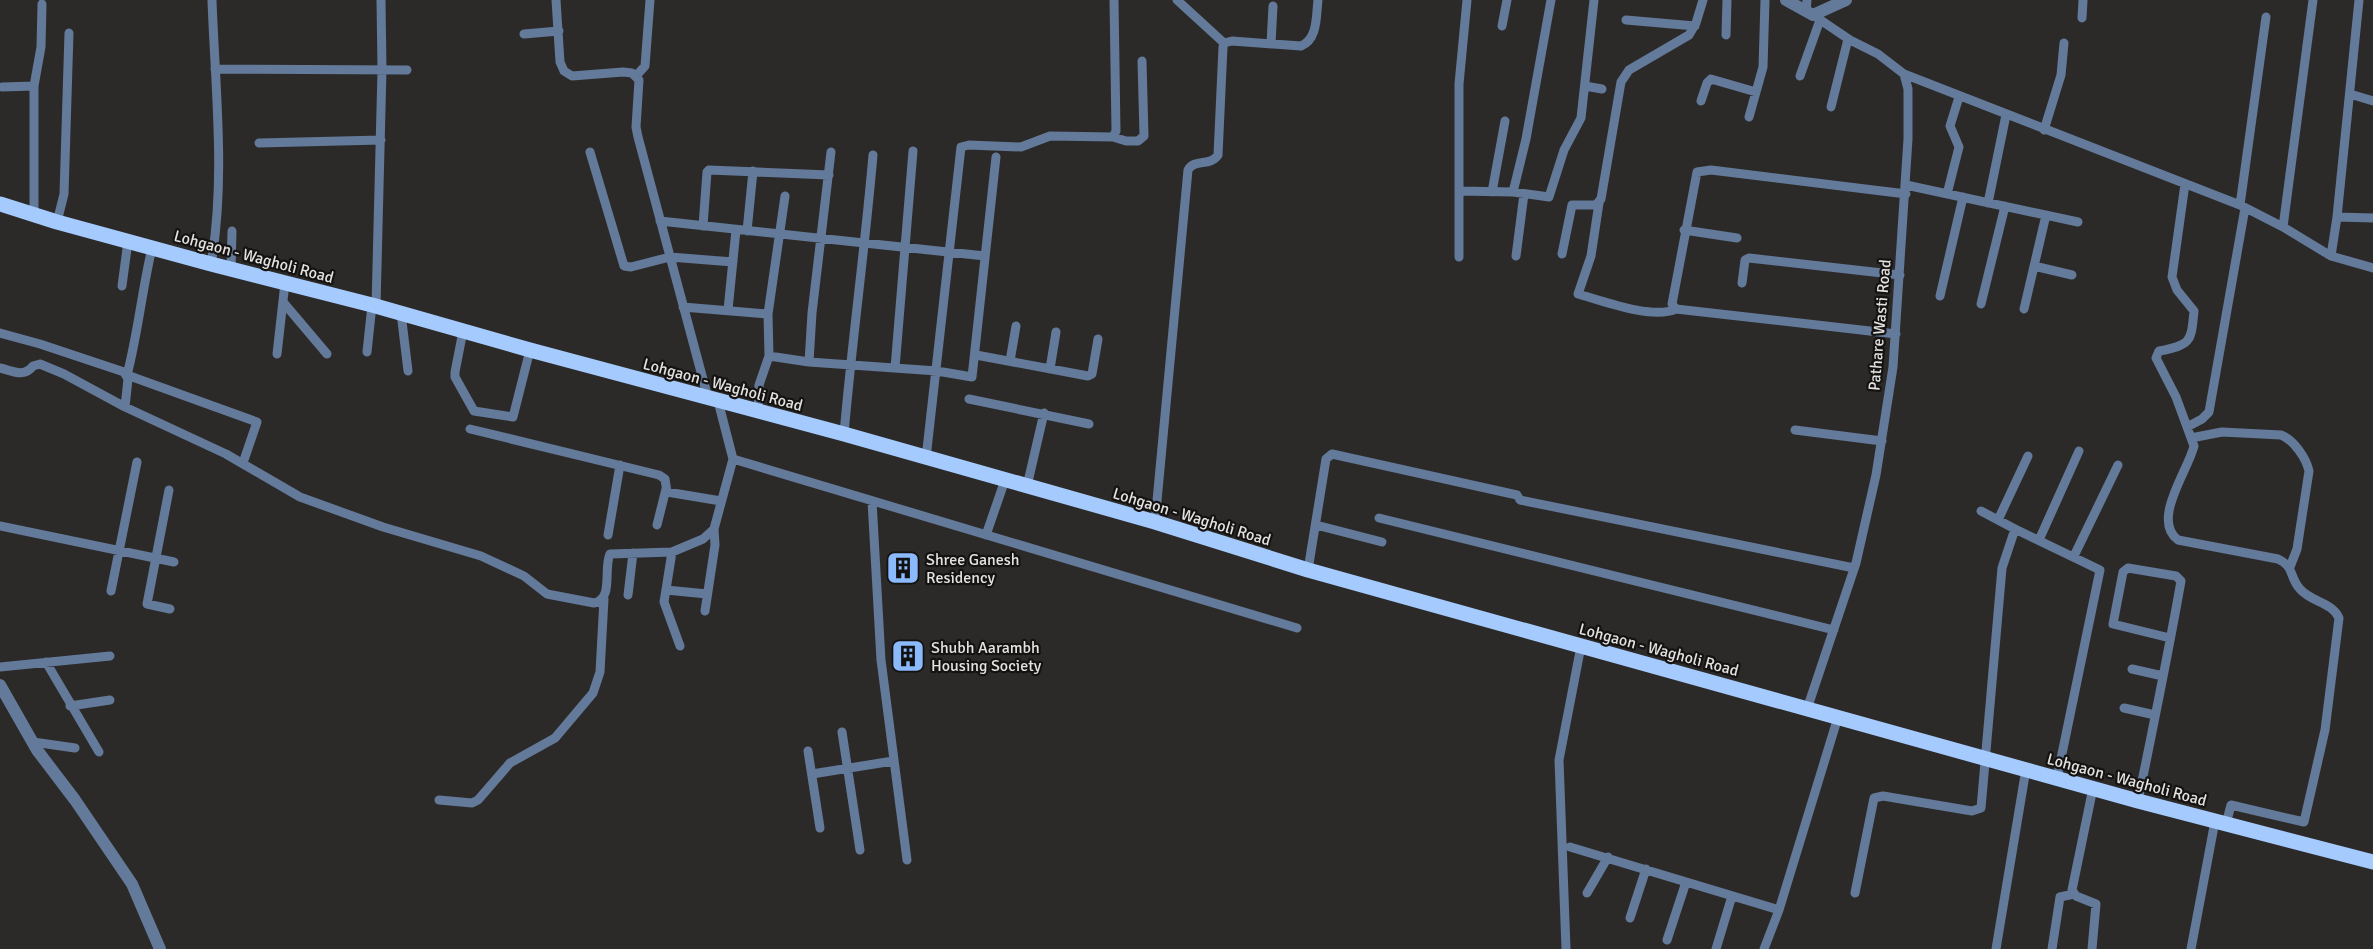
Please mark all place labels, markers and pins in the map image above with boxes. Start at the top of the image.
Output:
building icon: Shree Ganesh Residency [885,550,921,586]
place label: Shree Ganesh Residency [926,550,1020,588]
building icon: Shubh Aarambh Housing Society [890,638,926,674]
place label: Shubh Aarambh Housing Society [931,638,1042,676]

